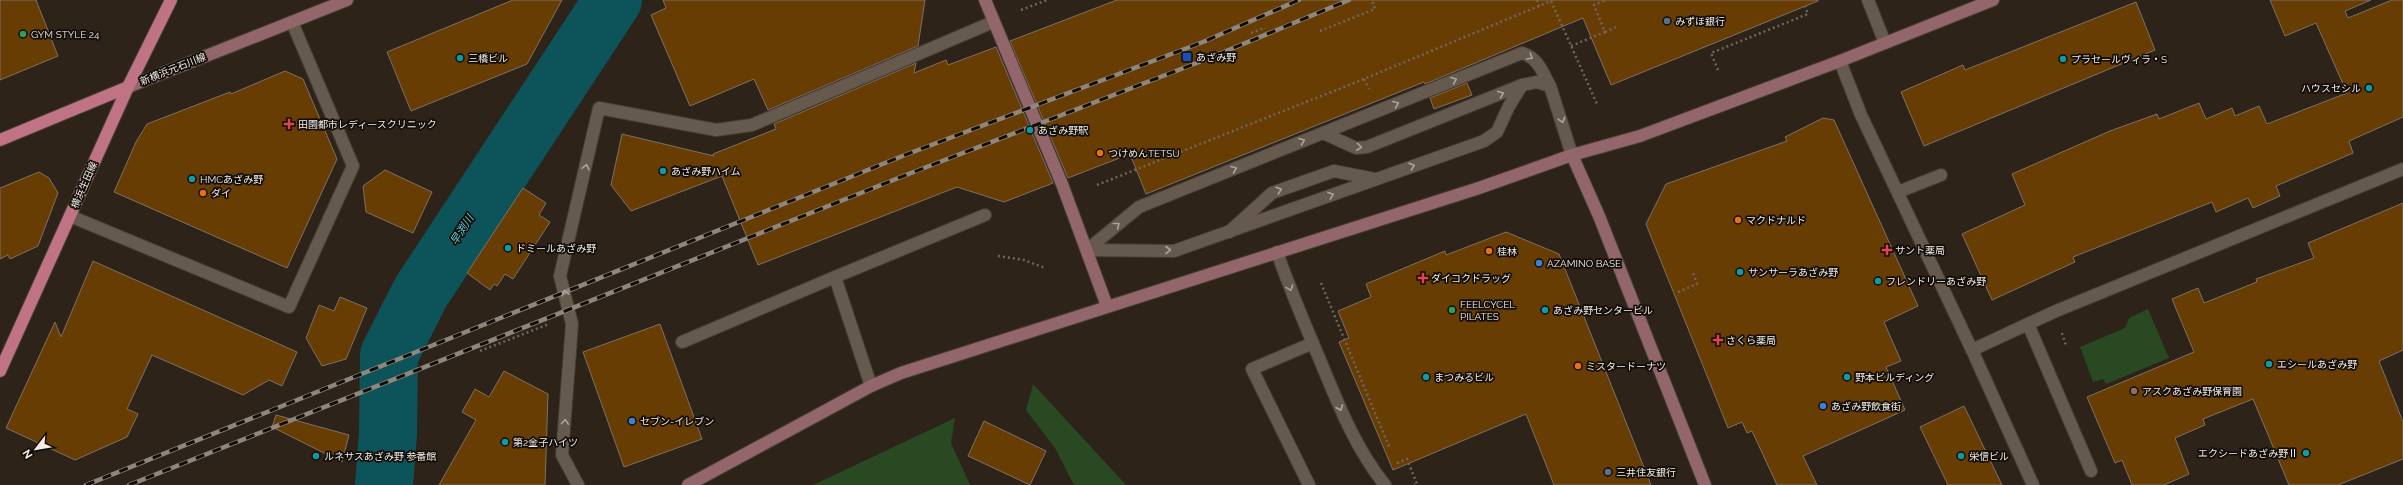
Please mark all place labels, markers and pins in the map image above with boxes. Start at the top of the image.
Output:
marker: みずほ銀行 [1662,16,1672,26]
place label: みずほ銀行 [1675,16,1725,27]
marker: GYM STYLE 24 [18,29,28,39]
place label: GYM STYLE 24 [31,29,100,40]
marker: あざみ野 [1181,51,1193,63]
place label: あざみ野 [1196,52,1236,63]
marker: 三橋ビル [455,53,465,63]
place label: 三橋ビル [468,53,508,64]
marker: プラセールヴィラ・S [2058,54,2068,64]
place label: プラセールヴィラ・S [2071,54,2167,65]
place label: ハウスセシル [2301,83,2361,94]
marker: ハウスセシル [2364,83,2374,93]
marker: 田園都市レディースクリニック [283,118,295,130]
place label: 田園都市レディースクリニック [298,119,437,130]
marker: あざみ野駅 [1025,125,1035,135]
place label: あざみ野駅 [1038,125,1089,136]
marker: つけめんTETSU [1095,148,1105,158]
place label: つけめんTETSU [1108,148,1180,159]
marker: あざみ野ハイム [658,166,668,176]
place label: あざみ野ハイム [671,166,741,177]
marker: HMCあざみ野 [187,174,197,184]
place label: HMCあざみ野 [200,174,263,185]
marker: ダイ [198,188,208,198]
place label: ダイ [211,188,231,199]
marker: マクドナルド [1733,215,1743,225]
place label: マクドナルド [1746,215,1806,226]
marker: ドミールあざみ野 [503,243,513,253]
place label: ドミールあざみ野 [516,243,596,254]
marker: サント薬局 [1882,245,1892,255]
place label: サント薬局 [1895,245,1945,256]
marker: 桂林 [1484,246,1494,256]
place label: 桂林 [1497,246,1517,257]
marker: AZAMINO BASE [1534,258,1544,268]
place label: AZAMINO BASE [1547,258,1621,269]
marker: サンサーラあざみ野 [1735,267,1745,277]
place label: サンサーラあざみ野 [1748,267,1838,278]
marker: ダイコクドラッグ [1418,273,1428,283]
place label: ダイコクドラッグ [1431,273,1511,284]
marker: フレンドリーあざみ野 [1873,276,1883,286]
place label: フレンドリーあざみ野 [1886,276,1986,287]
place label: FEELCYCEL PILATES [1460,299,1515,322]
marker: FEELCYCEL PILATES [1447,305,1457,315]
marker: あざみ野センタービル [1540,305,1550,315]
place label: あざみ野センタービル [1553,305,1653,316]
marker: さくら薬局 [1713,335,1723,345]
place label: さくら薬局 [1726,335,1776,346]
marker: エシールあざみ野 [2264,359,2274,369]
place label: エシールあざみ野 [2277,359,2357,370]
marker: ミスタードーナツ [1573,361,1583,371]
place label: ミスタードーナツ [1586,361,1666,372]
marker: まつみるビル [1421,372,1431,382]
place label: まつみるビル [1434,372,1494,383]
marker: 野本ビルディング [1842,372,1852,382]
place label: 野本ビルディング [1855,372,1934,383]
marker: アスクあざみ野保育園 [2129,386,2139,396]
place label: アスクあざみ野保育園 [2142,386,2242,397]
marker: あざみ野飲食街 [1818,401,1828,411]
place label: あざみ野飲食街 [1831,401,1901,412]
marker: セブン-イレブン [627,416,637,426]
place label: セブン-イレブン [640,416,714,427]
marker: 第2金子ハイツ [500,437,510,447]
place label: 第2金子ハイツ [513,437,578,448]
place label: エクシードあざみ野Ⅱ [2198,448,2298,459]
marker: エクシードあざみ野Ⅱ [2301,448,2311,458]
marker: ルネサスあざみ野 参番館 [311,451,321,461]
place label: ルネサスあざみ野 参番館 [324,451,436,462]
marker: 栄信ビル [1956,451,1966,461]
place label: 栄信ビル [1969,451,2009,462]
marker: 三井住友銀行 [1603,467,1613,477]
place label: 三井住友銀行 [1616,467,1676,478]

